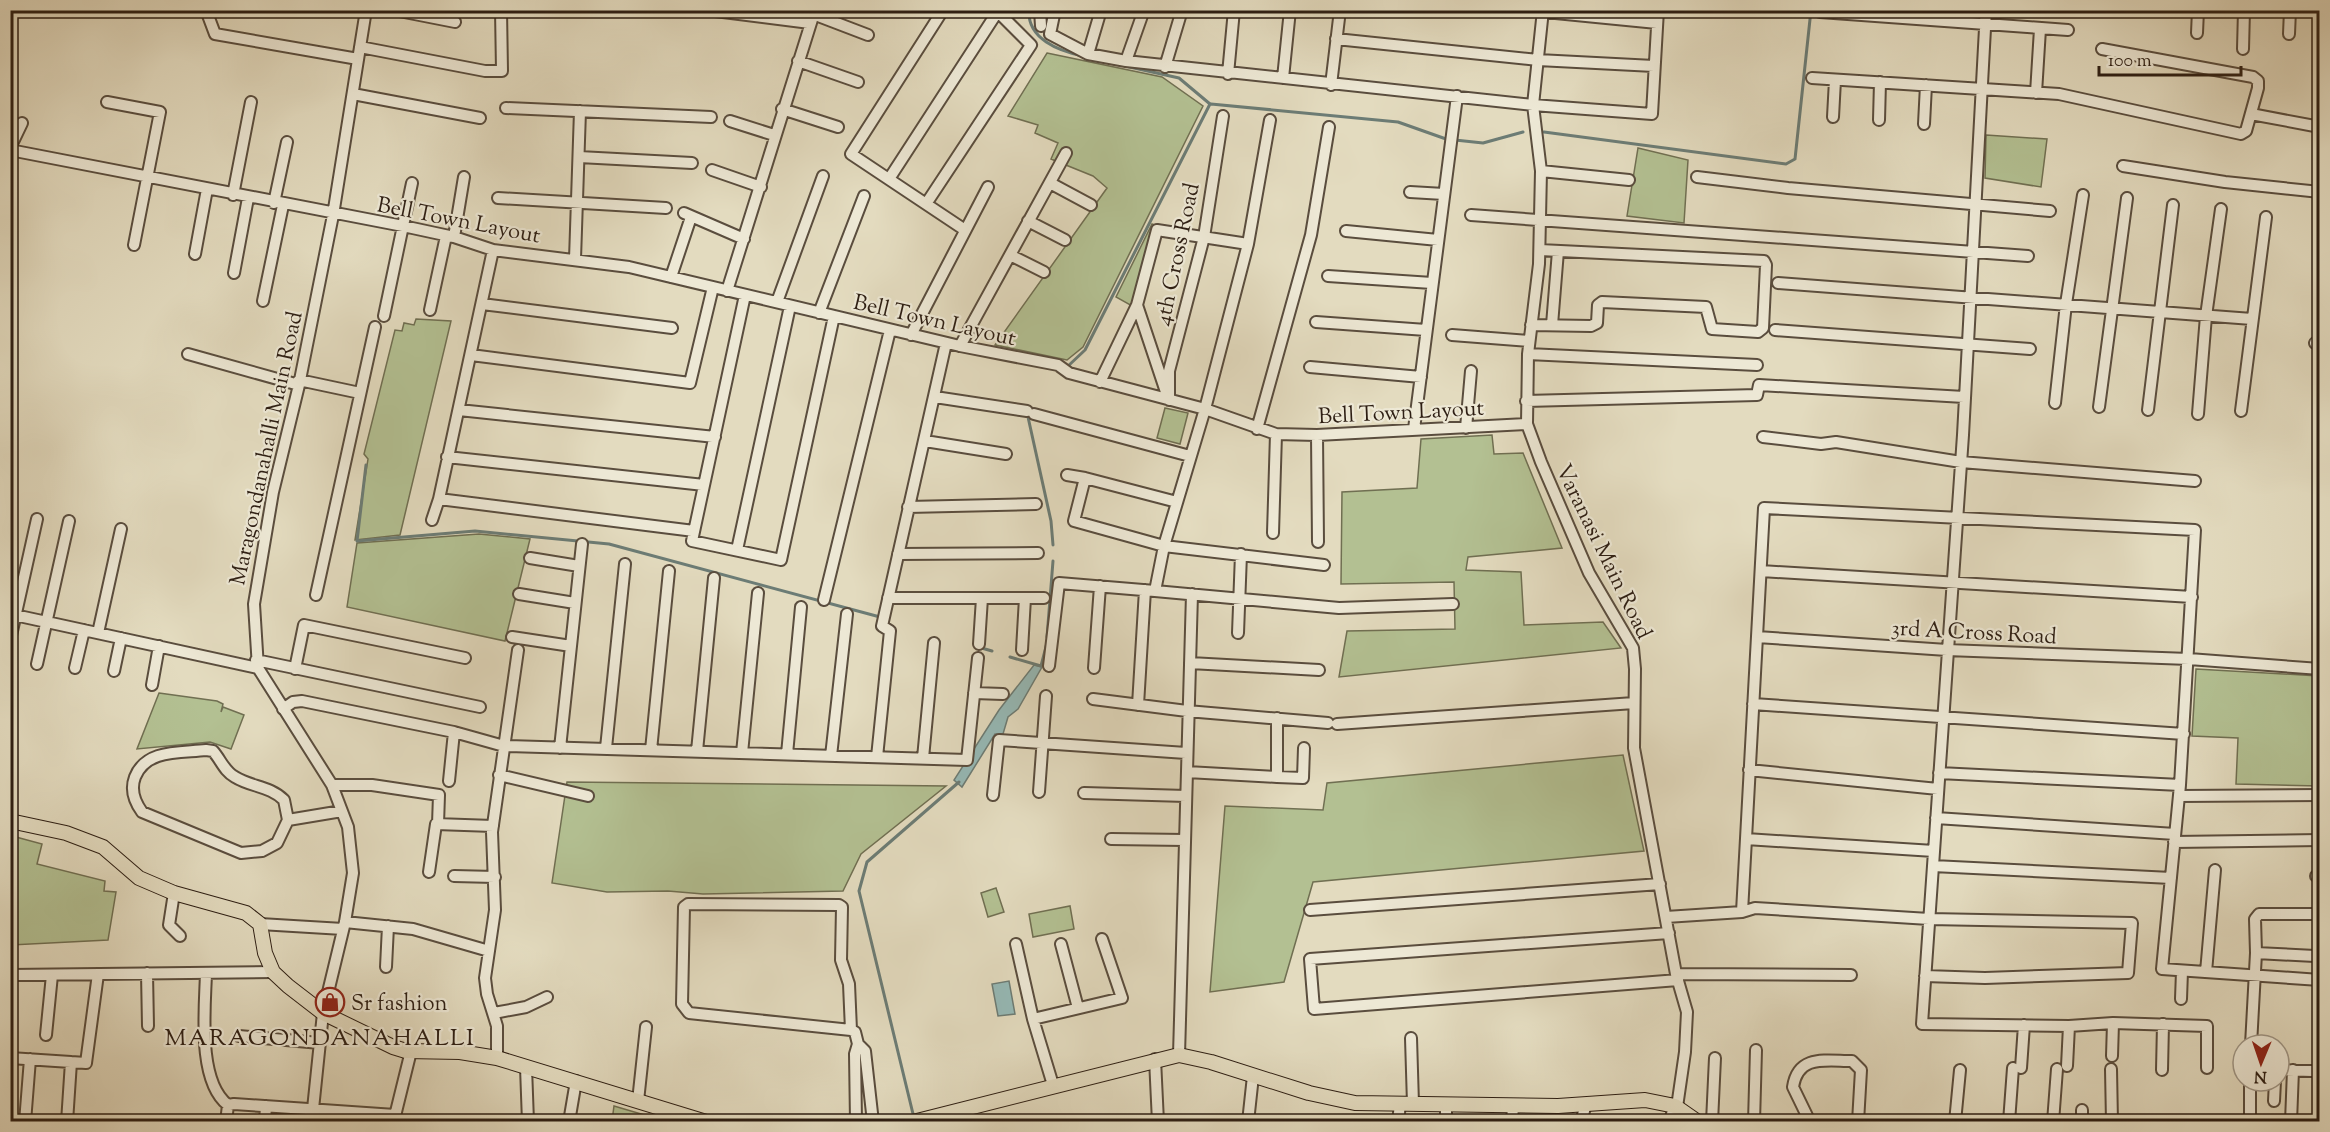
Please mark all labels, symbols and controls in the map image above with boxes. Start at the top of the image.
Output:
scale bar [2099,39,2242,77]
text: 100 m [2108,49,2152,75]
street label: 4th Cross Road [1148,180,1210,329]
street label: Bell Town Layout [374,190,543,254]
street label: Bell Town Layout [850,288,1019,356]
street label: Maragondanahalli Main Road [223,309,313,589]
street label: Bell Town Layout [1317,394,1485,434]
street label: Varanasi Main Road [1546,459,1659,645]
street label: 3rd A Cross Road [1890,614,2057,654]
shop icon: Sr fashion [314,986,346,1018]
place label: Sr fashion [351,989,448,1021]
district label: MARAGONDANAHALLI [165,1022,475,1056]
north arrow [2231,1033,2291,1093]
text: N [2254,1064,2267,1087]

